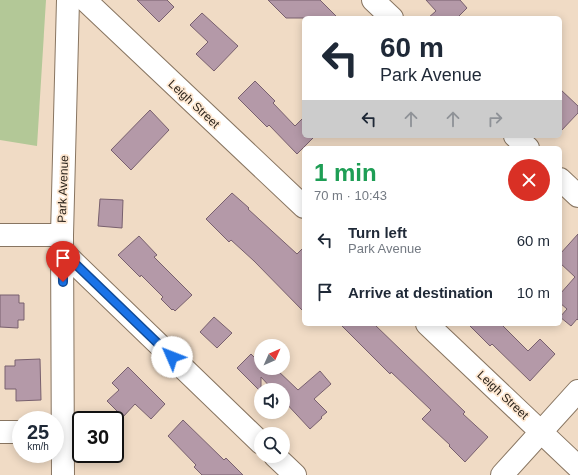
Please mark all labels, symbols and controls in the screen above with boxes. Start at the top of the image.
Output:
icon: left [314,32,366,84]
text: 60 m [380,32,444,63]
text: Park Avenue [380,65,482,85]
street label: Leigh Street [166,77,223,132]
icon: left [358,108,380,130]
icon: ahead [400,108,422,130]
icon: ahead [442,108,464,130]
icon: right [484,108,506,130]
street label: Park Avenue [55,155,71,223]
text: 1 min [314,159,377,186]
button: close [508,159,550,201]
text: 70 m · 10:43 [314,188,387,203]
text: Turn left [348,224,407,241]
icon: left [314,229,336,251]
text: 60 m [517,232,550,249]
pin [46,241,80,282]
text: Park Avenue [348,241,421,256]
icon: arrive [52,247,74,269]
icon: arrive [314,281,336,303]
text: Arrive at destination [348,284,493,301]
text: 10 m [517,284,550,301]
position arrow [151,336,193,378]
north arrow [254,339,290,375]
map controls [254,339,290,463]
street label: Leigh Street [475,368,532,423]
button: sound [254,383,290,419]
speed limit sign: 30 [72,411,124,463]
text: 25 [27,421,49,443]
button: search [254,427,290,463]
text: km/h [27,441,49,452]

